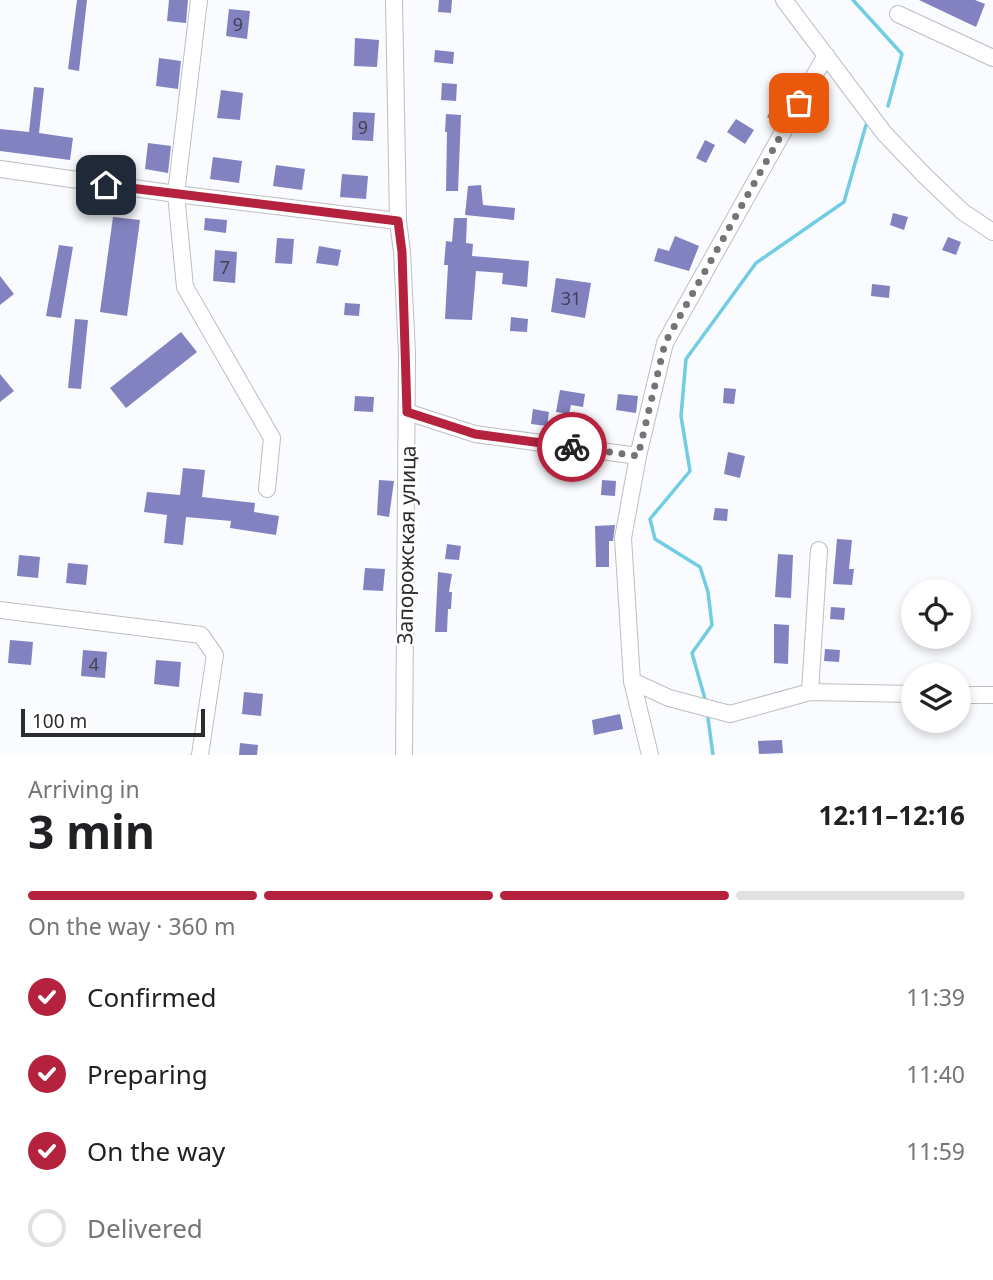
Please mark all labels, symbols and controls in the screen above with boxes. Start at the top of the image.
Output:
house number: 9 [233,12,243,36]
pin [769,73,829,133]
icon: bag [780,84,818,122]
house number: 9 [358,115,368,139]
pin [76,155,136,215]
icon: home [87,166,125,204]
house number: 7 [220,255,230,279]
house number: 31 [561,286,581,310]
courier [537,412,607,482]
icon: bike [553,428,591,466]
street label: Запорожская улица [390,445,422,645]
map controls [901,579,971,733]
button: locate [901,579,971,649]
house number: 4 [89,652,99,676]
button: layers [901,663,971,733]
scale bar [21,706,205,738]
text: 100 m [32,708,87,734]
text: Arriving in [28,773,140,805]
text: 12:11–12:16 [818,797,965,833]
text: 3 min [28,800,155,862]
text: On the way · 360 m [28,910,235,942]
icon: check [28,978,66,1016]
text: Confirmed [87,979,217,1015]
text: 11:39 [906,981,965,1013]
icon: check [28,1055,66,1093]
text: Preparing [87,1056,208,1092]
text: 11:40 [906,1058,965,1090]
icon: check [28,1132,66,1170]
text: On the way [87,1133,225,1169]
text: 11:59 [906,1135,965,1167]
text: Delivered [87,1210,203,1246]

